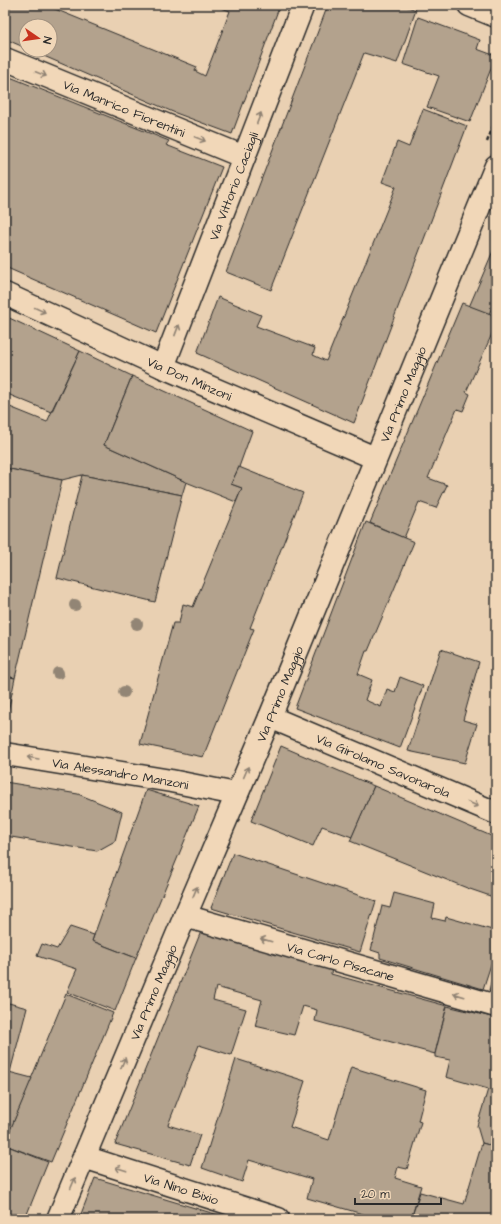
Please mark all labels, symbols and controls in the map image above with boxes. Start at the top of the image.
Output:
north arrow [18,18,58,58]
text: N [39,35,55,45]
one-way arrow [35,70,47,78]
street label: Via Manrico Fiorentini [60,76,188,142]
one-way arrow [256,112,264,124]
street label: Via Vittorio Caciagli [205,130,263,243]
one-way arrow [194,136,206,144]
one-way arrow [34,307,46,314]
one-way arrow [174,325,182,337]
street label: Via Primo Maggio [376,343,431,445]
street label: Via Don Minzoni [144,353,235,406]
street label: Via Primo Maggio [252,643,308,745]
street label: Via Girolamo Savonarola [313,730,453,803]
one-way arrow [26,754,39,762]
street label: Via Alessandro Manzoni [51,754,190,794]
one-way arrow [243,767,250,779]
one-way arrow [467,800,479,808]
one-way arrow [192,886,199,898]
one-way arrow [260,936,273,943]
street label: Via Carlo Pisacane [284,938,396,986]
street label: Via Primo Maggio [126,941,182,1043]
one-way arrow [452,991,465,998]
one-way arrow [120,1058,128,1070]
one-way arrow [115,1165,128,1172]
street label: Via Nino Bixio [141,1169,221,1210]
one-way arrow [70,1178,77,1190]
scale bar [355,1180,441,1206]
text: 20 m [361,1186,390,1203]

